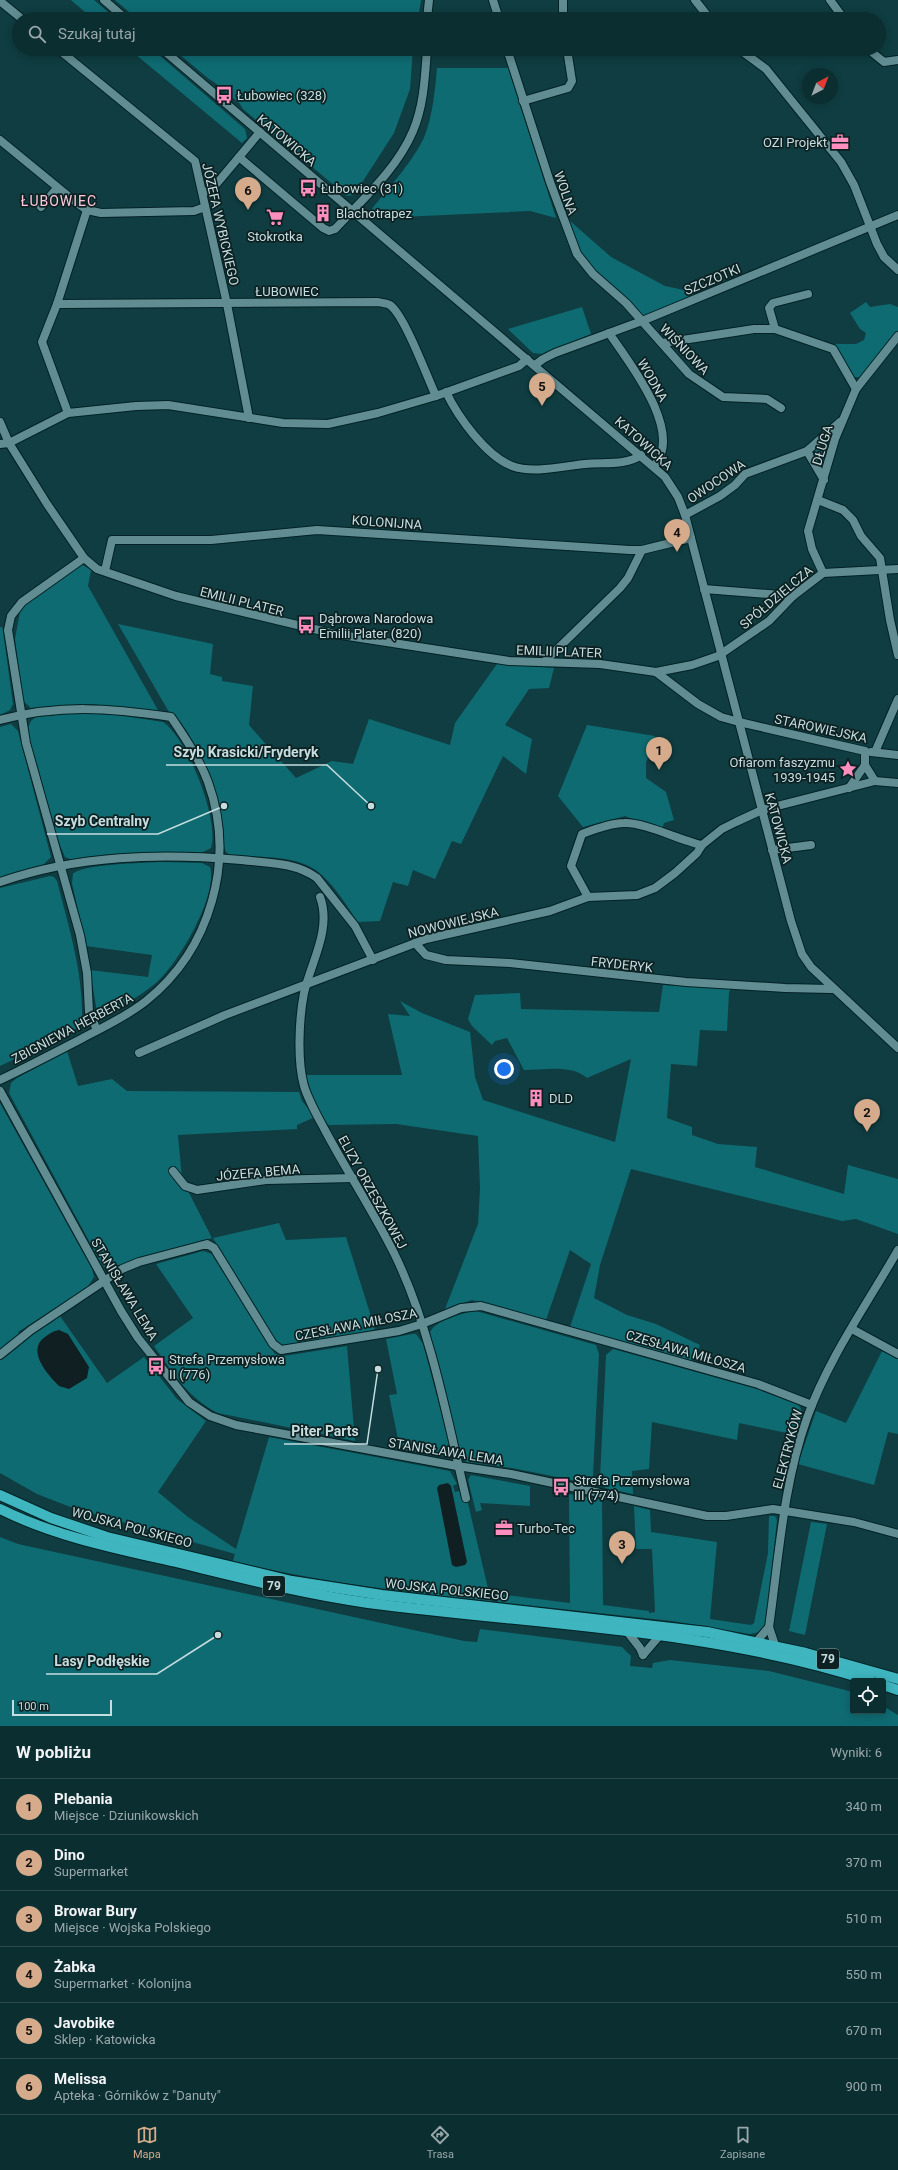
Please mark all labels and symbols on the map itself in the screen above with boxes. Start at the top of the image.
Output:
north arrow [802,68,838,104]
bus stop icon: Łubowiec (328) [214,85,234,105]
place label: Łubowiec (328) [237,88,327,103]
street label: KATOWICKA [254,111,320,170]
office icon: OZI Projekt [830,132,850,152]
place label: OZI Projekt [763,135,827,150]
street label: JÓZEFA WYBICKIEGO [199,161,242,287]
street label: WOLNA [551,169,580,218]
pin: 6 [235,177,261,210]
bus stop icon: Łubowiec (31) [298,178,318,198]
place label: Łubowiec (31) [321,181,403,196]
district label: ŁUBOWIEC [21,193,97,209]
building icon: Blachotrapez [313,203,333,223]
place label: Blachotrapez [336,206,412,221]
supermarket icon: Stokrotka [265,207,285,227]
place label: Stokrotka [247,229,303,244]
street label: SZCZOTKI [682,261,743,298]
street label: ŁUBOWIEC [255,284,319,299]
street label: WIŚNIOWA [657,321,713,378]
street label: WODNA [634,356,671,405]
pin: 5 [529,373,555,406]
street label: KATOWICKA [612,414,676,474]
street label: DŁUGA [809,423,836,467]
street label: OWOCOWA [684,456,748,506]
street label: KOLONIJNA [351,513,423,532]
pin: 4 [664,519,690,552]
street label: SPÓŁDZIELCZA [737,562,816,632]
street label: EMILII PLATER [198,584,285,619]
place label: Dąbrowa Narodowa Emilii Plater (820) [319,611,433,641]
bus stop icon: Dąbrowa Narodowa Emilii Plater (820) [296,615,316,635]
street label: EMILII PLATER [516,643,602,660]
street label: STAROWIEJSKA [773,711,869,746]
pin: 1 [646,737,672,770]
callout: Szyb Krasicki/Fryderyk [166,739,327,765]
text: Szyb Krasicki/Fryderyk [174,744,319,760]
place label: Ofiarom faszyzmu 1939-1945 [730,755,835,785]
place icon: Ofiarom faszyzmu 1939-1945 [838,759,858,779]
street label: KATOWICKA [762,791,795,866]
callout: Szyb Centralny [47,808,158,834]
text: Szyb Centralny [55,813,150,829]
street label: NOWOWIEJSKA [406,904,500,941]
street label: FRYDERYK [590,954,655,975]
street label: ZBIGNIEWA HERBERTA [9,990,136,1067]
your location [494,1059,514,1079]
building icon: DLD [526,1088,546,1108]
place label: DLD [549,1091,573,1106]
pin: 2 [854,1099,880,1132]
street label: ELIZY ORZESZKOWEJ [335,1133,410,1252]
street label: JÓZEFA BEMA [215,1161,301,1184]
street label: STANISŁAWA LEMA [88,1236,161,1343]
street label: CZESŁAWA MIŁOSZA [294,1305,419,1344]
street label: CZESŁAWA MIŁOSZA [624,1327,748,1376]
place label: Strefa Przemysłowa II (776) [169,1352,285,1382]
bus stop icon: Strefa Przemysłowa II (776) [146,1356,166,1376]
street label: ELEKTRYKÓW [770,1407,805,1491]
callout: Piter Parts [284,1418,367,1444]
text: Piter Parts [291,1423,359,1439]
street label: STANISŁAWA LEMA [387,1435,505,1468]
place label: Strefa Przemysłowa III (774) [574,1473,690,1503]
bus stop icon: Strefa Przemysłowa III (774) [551,1477,571,1497]
street label: WOJSKA POLSKIEGO [70,1504,194,1551]
office icon: Turbo-Tec [494,1518,514,1538]
place label: Turbo-Tec [517,1521,575,1536]
pin: 3 [609,1531,635,1564]
road number: 79 [263,1576,285,1596]
street label: WOJSKA POLSKIEGO [385,1576,509,1603]
callout: Lasy Podłęskie [46,1648,157,1674]
road number: 79 [817,1649,839,1669]
text: Lasy Podłęskie [54,1653,150,1669]
scale bar [12,1698,112,1717]

